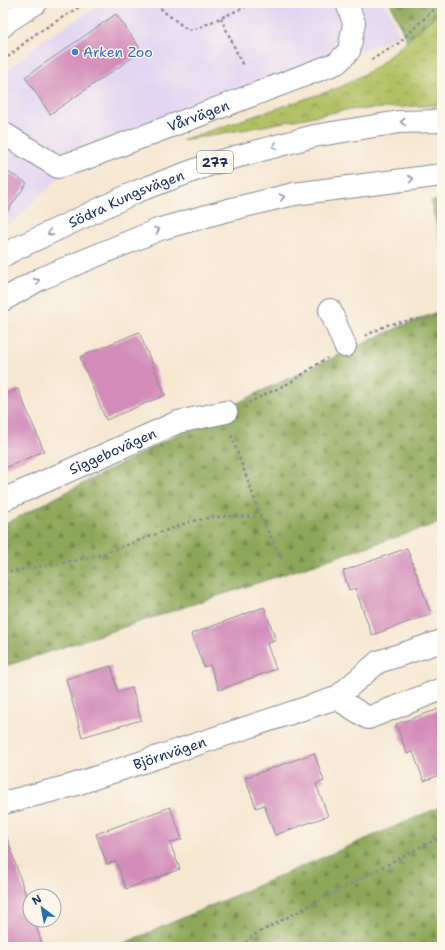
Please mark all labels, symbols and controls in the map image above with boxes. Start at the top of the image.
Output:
place label: Arken Zoo [83,43,153,61]
marker: Arken Zoo [70,47,80,57]
street label: Vårvägen [165,96,232,136]
one-way arrow [400,118,406,127]
one-way arrow [272,142,279,150]
road number: 277 [197,151,233,173]
street label: Södra Kungsvägen [65,166,187,232]
one-way arrow [408,175,414,184]
one-way arrow [279,193,285,201]
one-way arrow [153,227,160,235]
one-way arrow [47,228,54,236]
one-way arrow [33,278,40,286]
street label: Siggebovägen [66,424,159,478]
street label: Björnvägen [131,733,209,773]
north arrow [22,888,62,928]
text: N [29,891,45,909]

